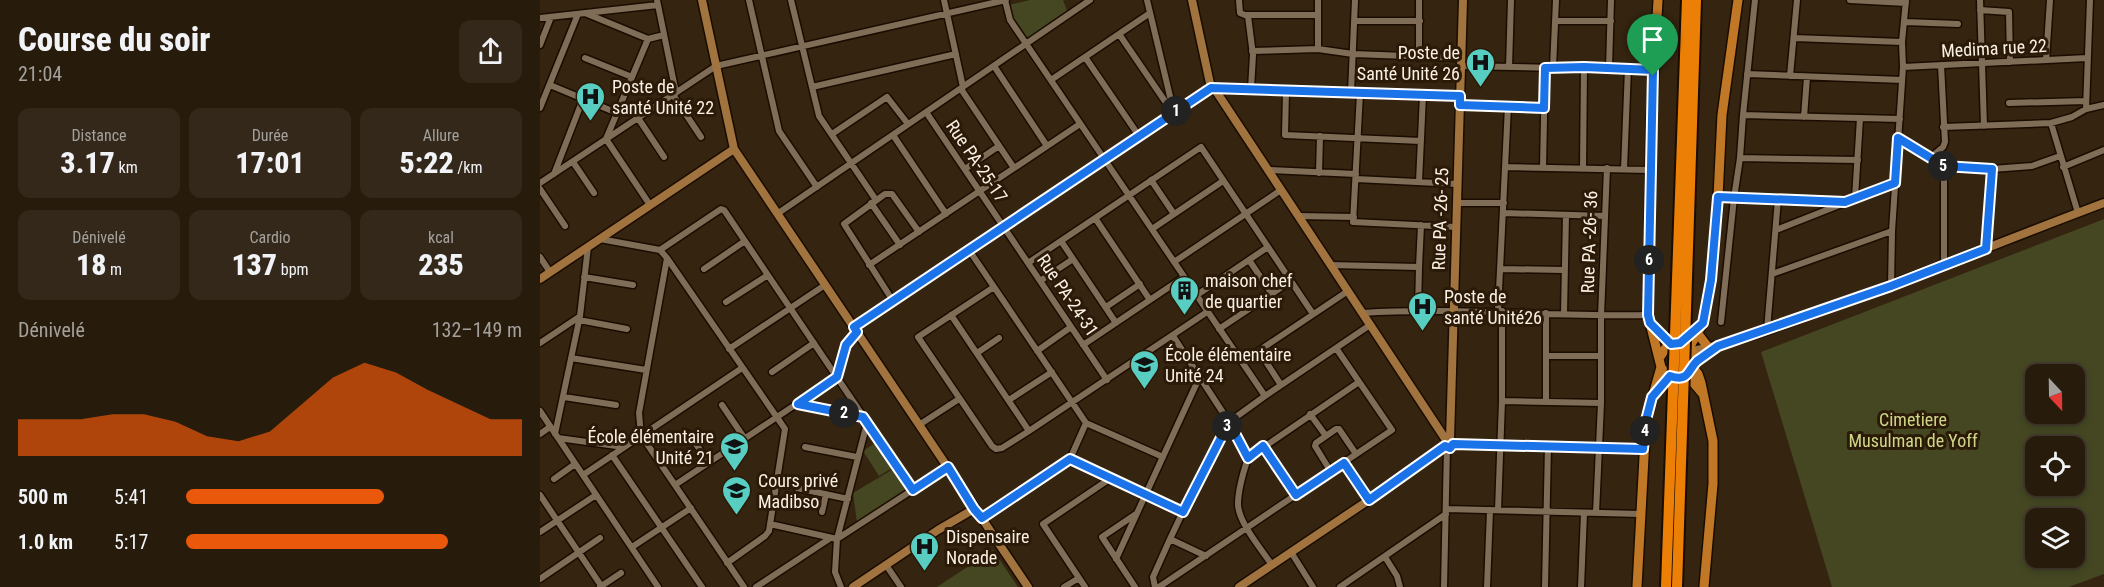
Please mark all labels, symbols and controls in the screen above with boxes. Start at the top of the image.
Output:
pin [1627,14,1678,76]
text: Course du soir [18,20,210,59]
button: share [459,20,522,83]
icon: arrive [1636,23,1669,56]
street label: Medima rue 22 [1941,35,2048,61]
place label: Poste de Santé Unité 26 [1357,42,1460,84]
hospital icon: Poste de Santé Unité 26 [1465,46,1497,88]
text: 21:04 [18,62,62,86]
place label: Poste de santé Unité 22 [612,76,714,118]
hospital icon: Poste de santé Unité 22 [575,80,607,122]
pin: 1 [1161,96,1191,126]
text: 1 [1172,101,1180,120]
street label: Rue PA-25-17 [942,116,1012,206]
text: Distance [71,126,127,145]
text: Durée [252,126,288,145]
text: Allure [423,126,459,145]
text: 3.17 [60,145,115,180]
text: 17:01 [235,145,305,180]
text: 5:22 [399,145,454,180]
pin: 5 [1928,151,1958,181]
text: 5 [1939,156,1947,175]
text: km [115,158,138,177]
text: /km [454,158,483,177]
street label: Rue PA -26- 25 [1428,167,1452,271]
street label: Rue PA -26- 36 [1577,190,1601,294]
text: Dénivelé [72,228,126,247]
text: Cardio [249,228,291,247]
text: kcal [428,228,454,247]
pin: 6 [1634,245,1664,275]
text: 18 [76,247,106,282]
text: 137 [231,247,277,282]
text: 235 [418,247,464,282]
street label: Rue PA-24-31 [1033,250,1103,340]
text: 6 [1645,250,1653,269]
text: m [106,260,122,279]
text: bpm [277,260,309,279]
place label: maison chef de quartier [1205,270,1293,312]
building icon: maison chef de quartier [1168,274,1200,316]
place label: Poste de santé Unité26 [1444,286,1542,328]
hospital icon: Poste de santé Unité26 [1407,290,1439,332]
text: Dénivelé [18,318,85,342]
text: 132–149 m [432,318,522,342]
place label: École élémentaire Unité 24 [1165,344,1291,386]
school or university icon: École élémentaire Unité 24 [1128,348,1160,390]
north arrow [2025,364,2085,424]
map controls [2025,364,2085,568]
pin: 2 [829,398,859,428]
text: 2 [840,403,848,422]
park label: Cimetiere Musulman de Yoff [1848,409,1978,451]
pin: 3 [1212,411,1242,441]
text: 3 [1223,416,1231,435]
pin: 4 [1630,416,1660,446]
text: 4 [1641,421,1649,440]
place label: École élémentaire Unité 21 [588,426,714,468]
school or university icon: École élémentaire Unité 21 [719,430,751,472]
button: locate [2025,436,2085,496]
place label: Cours privé Madibso [758,470,838,512]
school or university icon: Cours privé Madibso [721,474,753,516]
text: 500 m [18,485,68,509]
text: 5:41 [114,485,148,509]
button: layers [2025,508,2085,568]
place label: Dispensaire Norade [946,526,1029,568]
text: 1.0 km [18,530,73,554]
text: 5:17 [114,530,148,554]
hospital icon: Dispensaire Norade [909,530,941,572]

